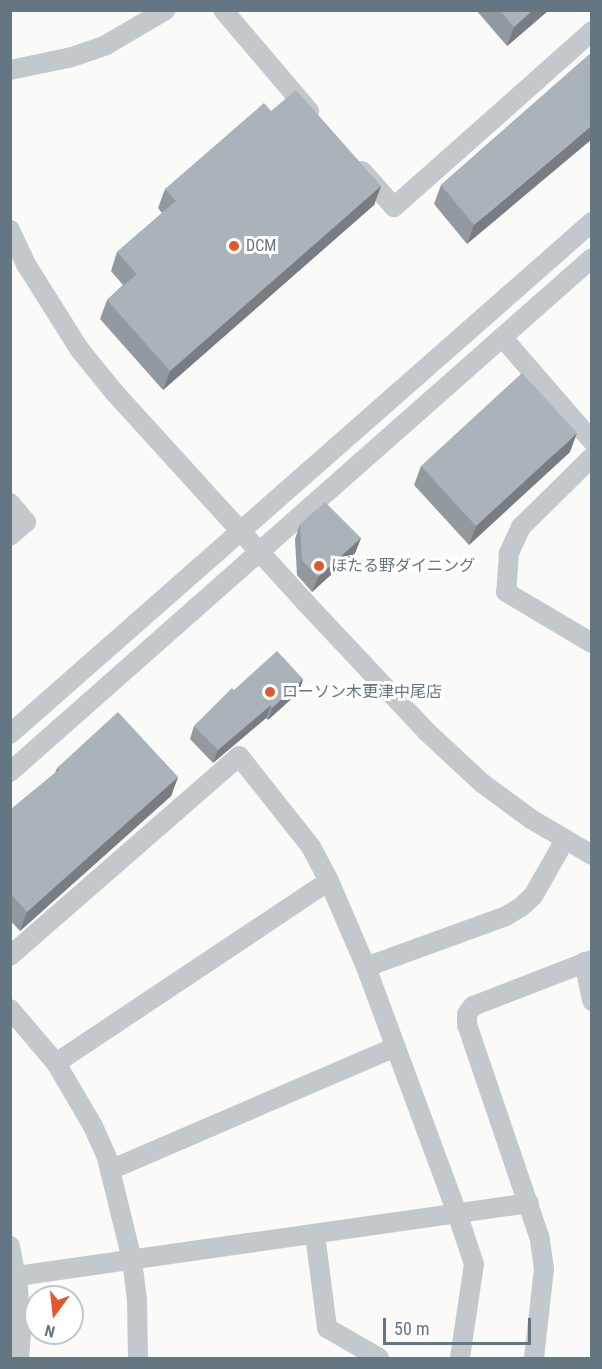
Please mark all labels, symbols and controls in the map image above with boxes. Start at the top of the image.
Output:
place label: DCM [246,236,276,256]
marker: DCM [227,239,241,253]
place label: ほたる野ダイニング [331,556,475,576]
marker: ほたる野ダイニング [312,559,326,573]
place label: ローソン木更津中尾店 [282,682,442,702]
marker: ローソン木更津中尾店 [263,685,277,699]
north arrow [24,1285,84,1345]
scale bar [386,1306,534,1344]
text: 50 m [394,1318,429,1339]
text: N [43,1320,57,1341]

